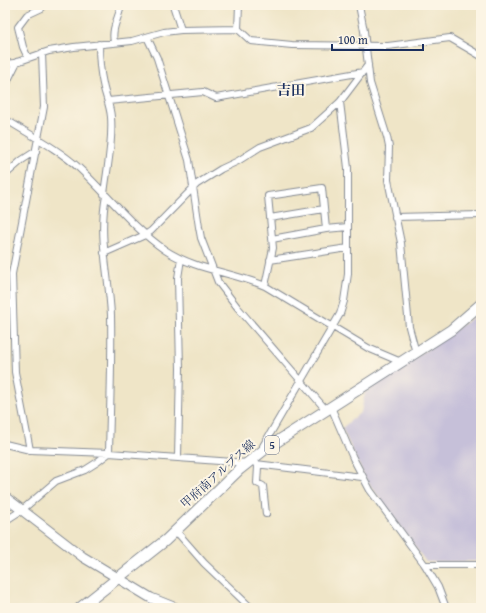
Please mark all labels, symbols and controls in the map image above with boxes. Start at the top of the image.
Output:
scale bar [332,26,423,52]
text: 100 m [338,31,368,48]
district label: 吉田 [277,80,305,100]
street label: 甲府南アルプス線 [177,436,259,512]
road number: 5 [265,436,279,454]

